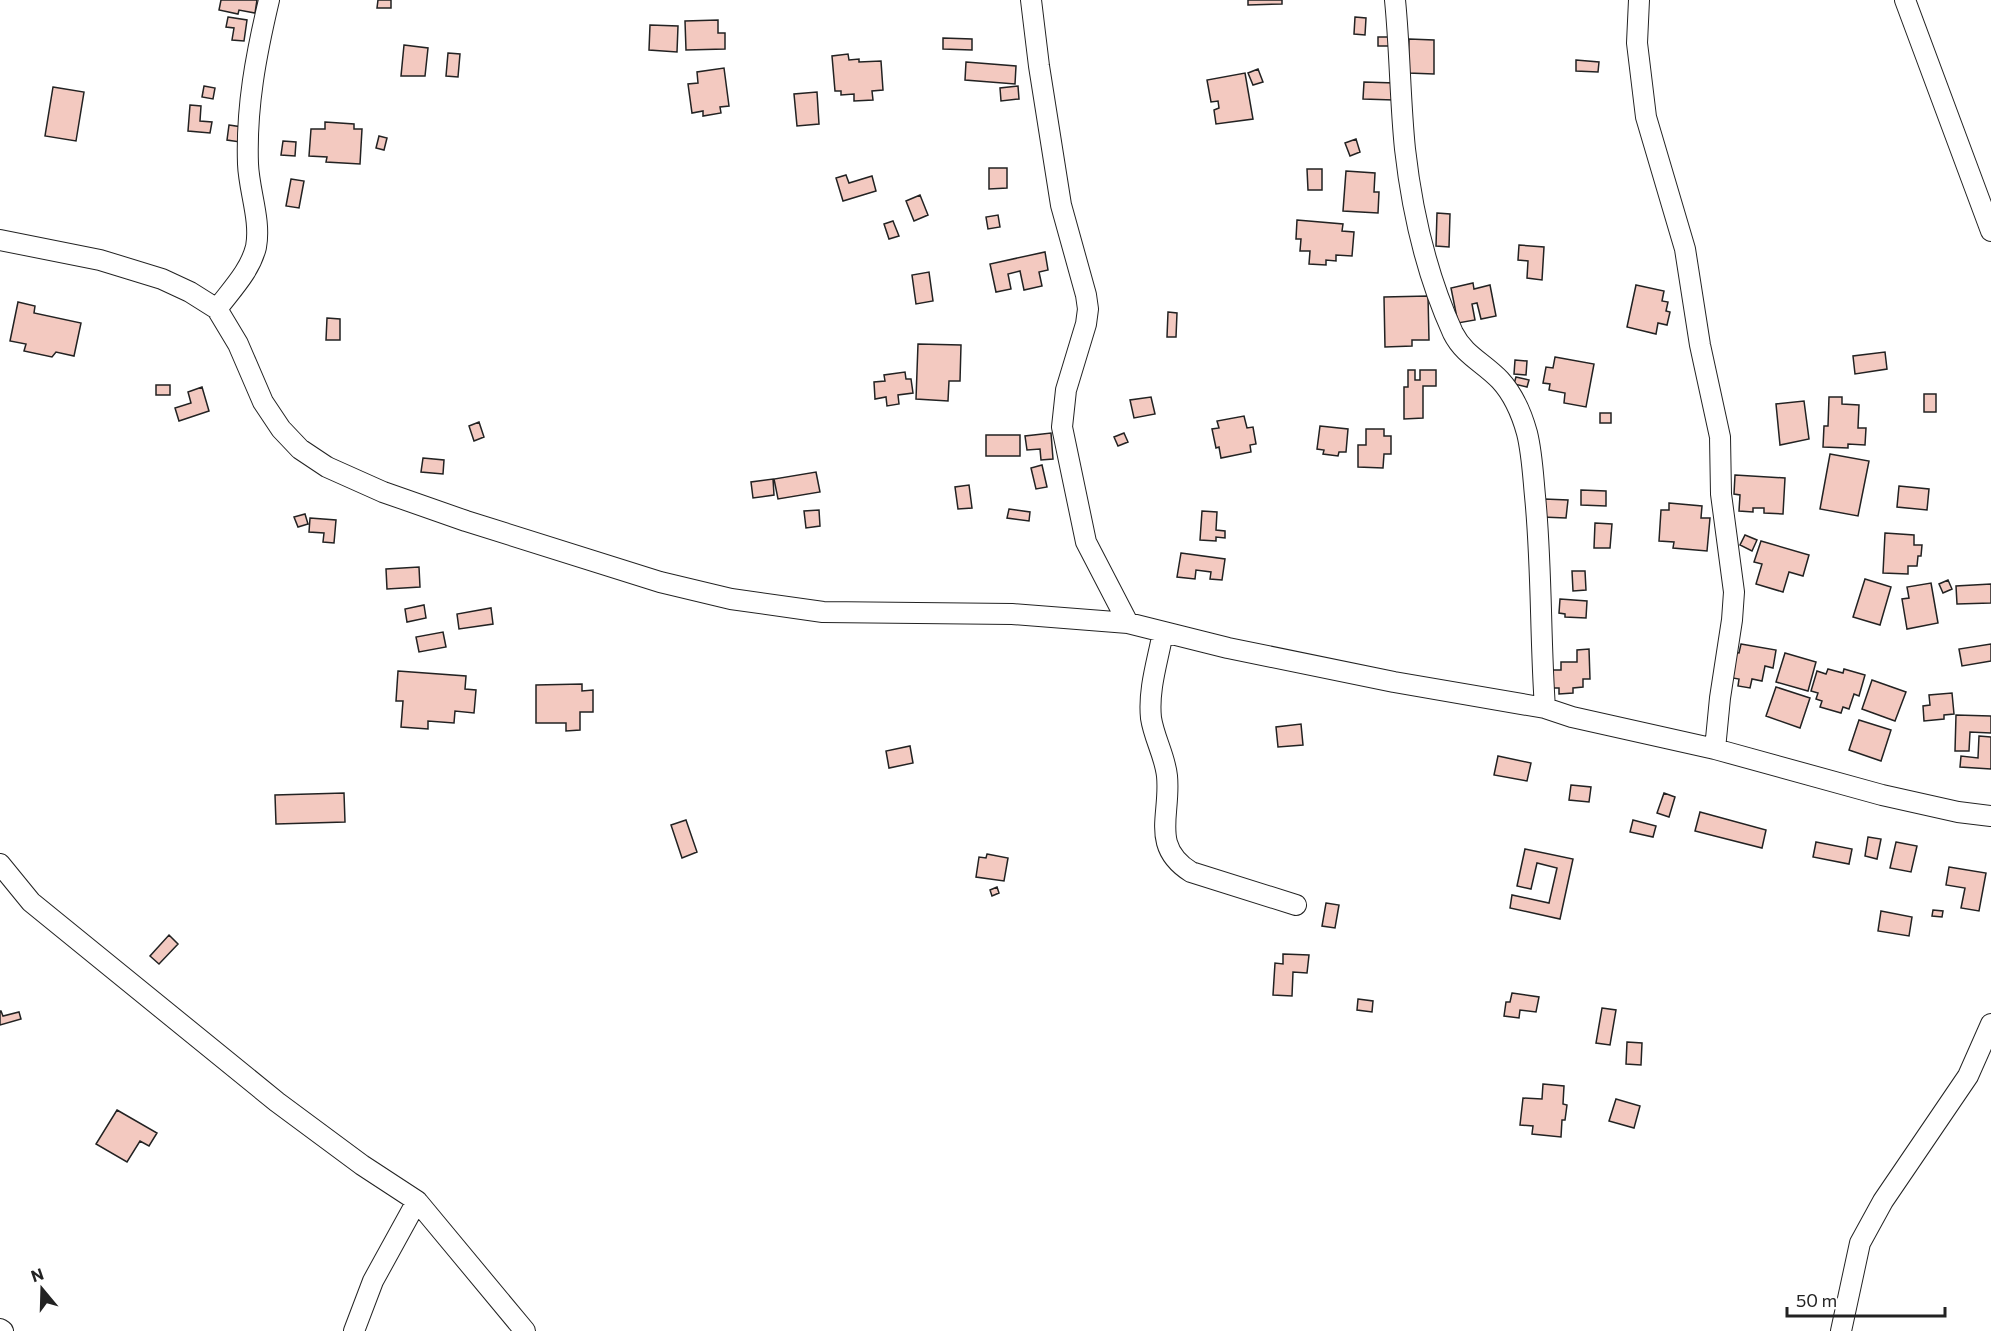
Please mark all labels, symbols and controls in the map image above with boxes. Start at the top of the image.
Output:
north arrow [12,1259,72,1319]
text: N [28,1263,46,1285]
scale bar [1787,1280,1944,1318]
text: 50 m [1796,1289,1837,1311]

